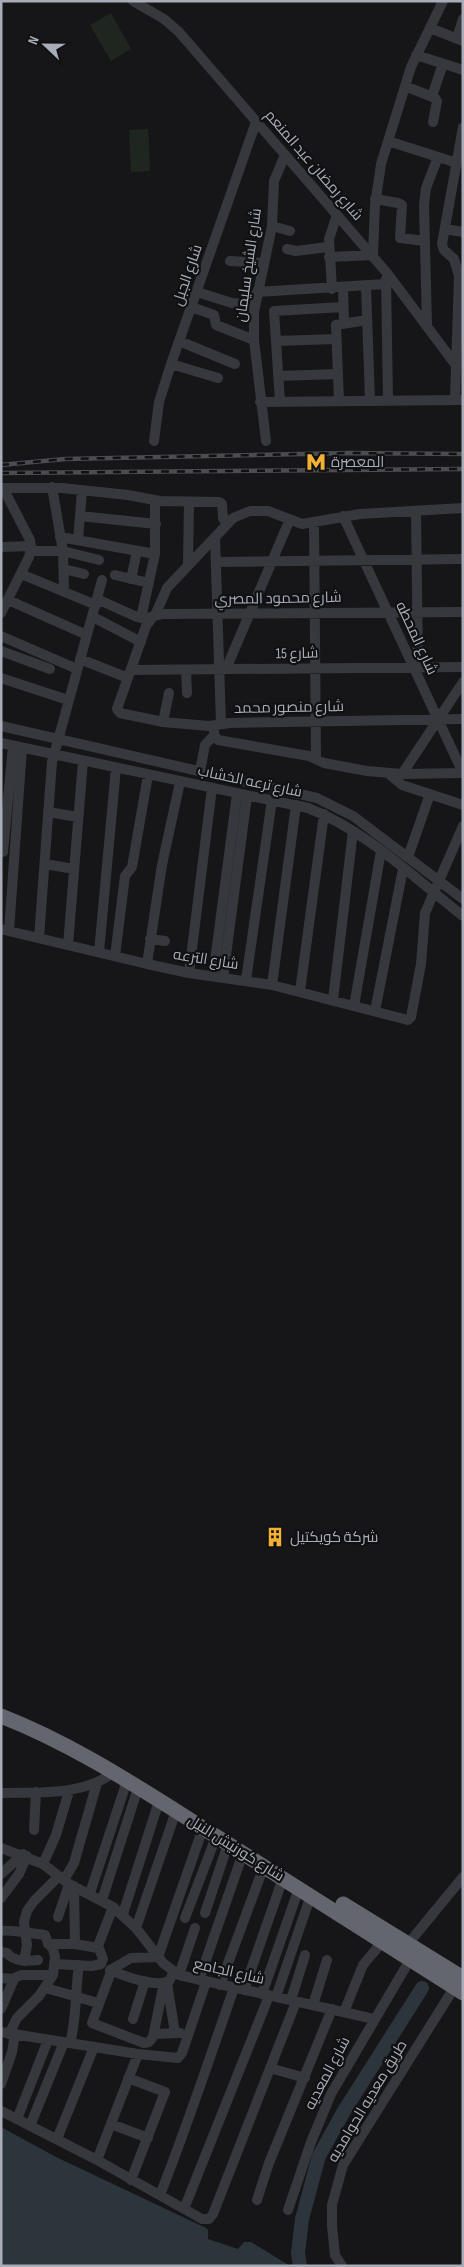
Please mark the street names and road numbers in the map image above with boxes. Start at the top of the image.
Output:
street label: شارع رمضان عبد المنعم [260,106,367,225]
street label: شارع الشيخ سليمان [231,207,267,323]
street label: شارع الجبل [168,242,208,309]
street label: شارع محمود المصري [214,588,342,611]
street label: شارع المحطه [390,599,442,678]
street label: شارع 15 [275,644,319,664]
street label: شارع منصور محمد [234,697,344,719]
street label: شارع ترعه الخشاب [196,761,304,803]
street label: شارع الترعه [172,945,240,975]
street label: شارع كورنيش النيل [183,1811,288,1887]
street label: شارع الجامع [191,1954,266,1990]
street label: شارع المعديه [300,2033,355,2113]
street label: طريق معديه الحوامديه [323,2037,411,2166]

